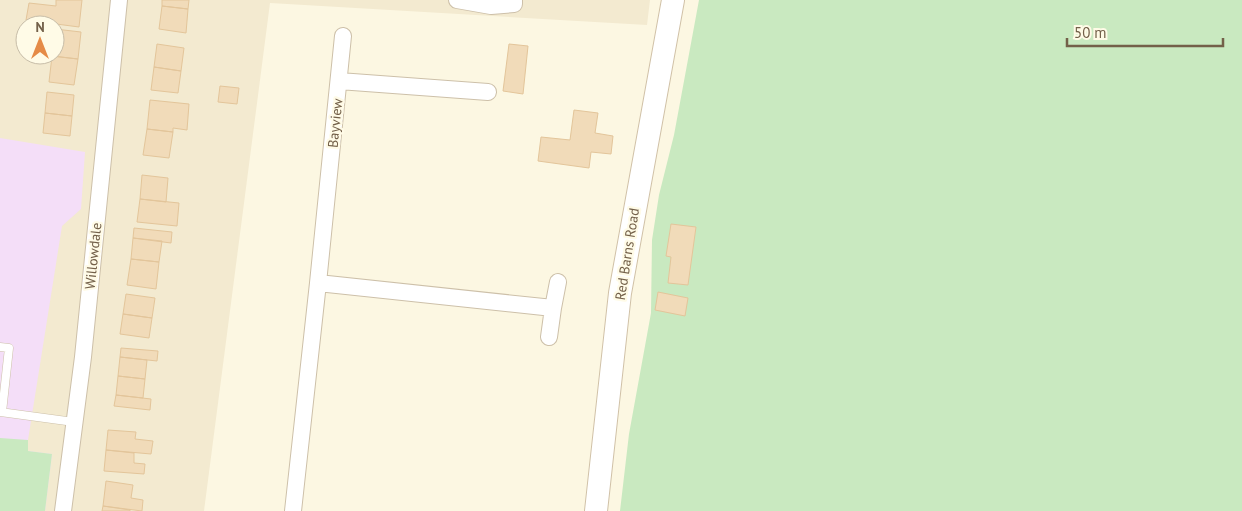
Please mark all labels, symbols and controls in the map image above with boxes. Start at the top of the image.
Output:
north arrow [15,15,65,65]
scale bar [1067,15,1223,47]
text: N [35,18,45,36]
text: 50 m [1074,23,1107,42]
street label: Bayview [323,97,347,149]
street label: Red Barns Road [611,207,643,301]
street label: Willowdale [81,222,105,290]

